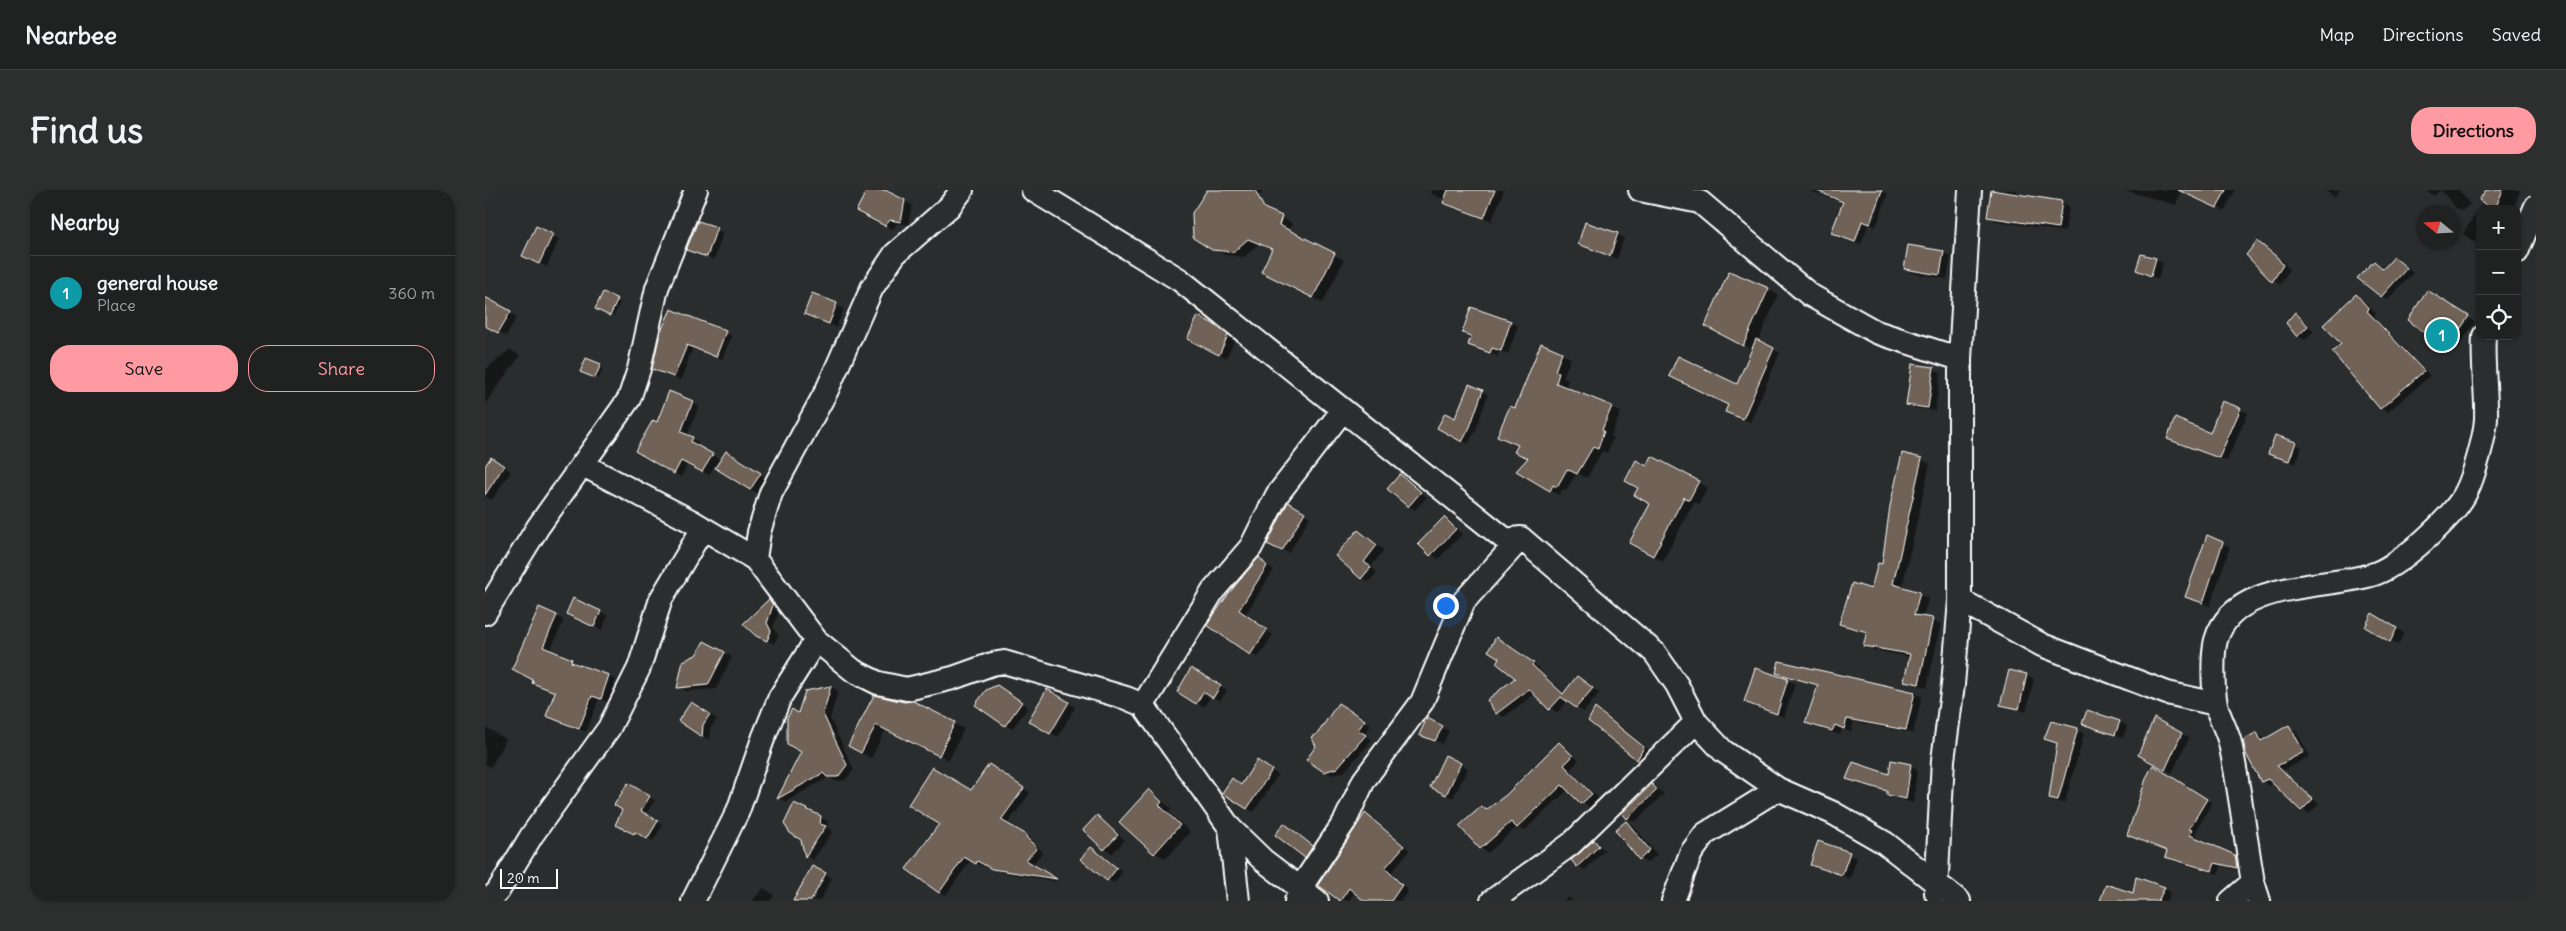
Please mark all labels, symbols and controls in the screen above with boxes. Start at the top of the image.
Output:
text: Nearbee [25,20,117,50]
text: Map [2319,23,2354,46]
text: Directions [2382,23,2464,46]
text: Saved [2492,23,2541,46]
button: Directions [2411,107,2536,154]
text: Find us [30,108,143,152]
north arrow [2416,205,2461,250]
map controls [2476,205,2521,340]
button: + [2476,205,2521,250]
text: Nearby [50,209,120,236]
button: − [2476,250,2521,295]
text: general house [97,271,218,295]
text: 1 [63,283,69,303]
text: 360 m [388,283,435,303]
text: Place [97,295,136,315]
button: locate [2476,295,2521,340]
pin: 1 [2426,316,2458,354]
button: Save [50,345,238,392]
button: Share [248,345,435,392]
your location [1433,593,1459,619]
scale bar [500,866,557,889]
text: 20 m [507,869,540,887]

